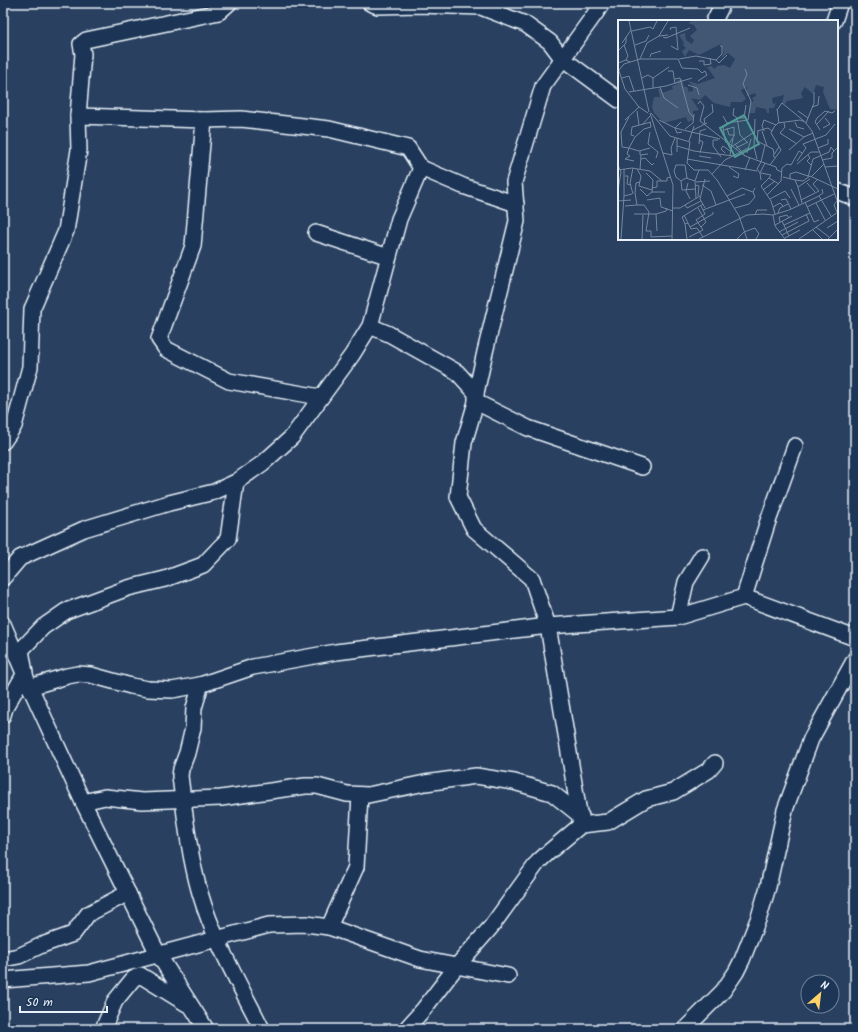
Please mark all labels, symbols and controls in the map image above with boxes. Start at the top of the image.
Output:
inset map [618,20,838,240]
north arrow [800,974,840,1014]
text: N [817,976,832,996]
scale bar [20,988,107,1014]
text: 50 m [26,993,53,1012]

